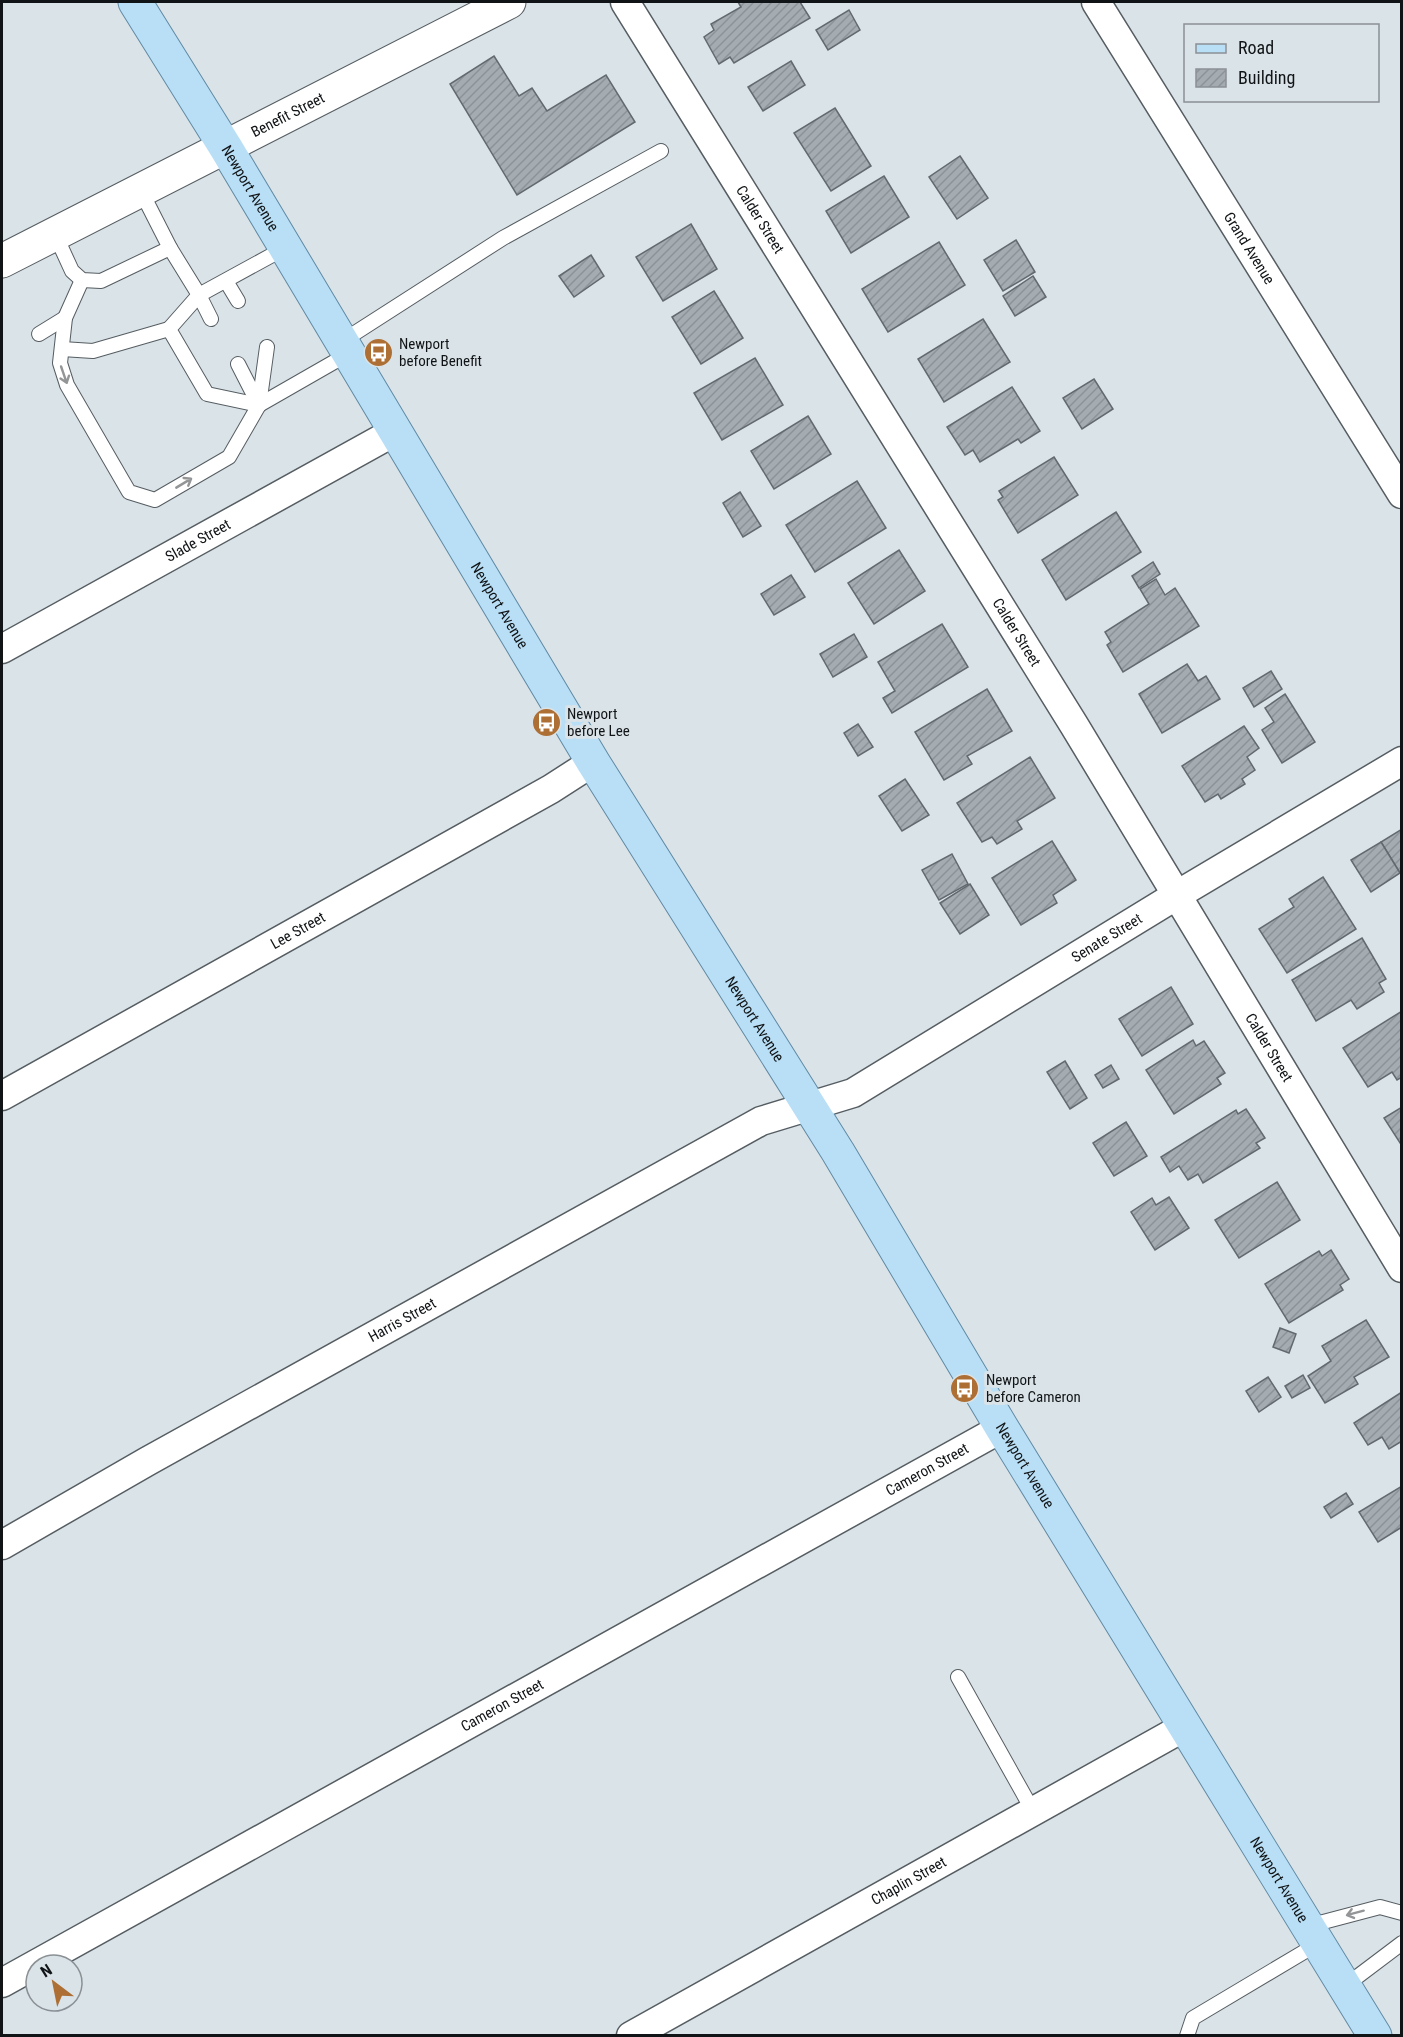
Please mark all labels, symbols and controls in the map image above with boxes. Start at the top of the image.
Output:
legend [1184,24,1379,102]
text: Road [1238,37,1274,58]
text: Building [1238,67,1295,88]
street label: Benefit Street [248,89,328,141]
street label: Newport Avenue [217,142,283,235]
street label: Calder Street [732,182,788,257]
street label: Grand Avenue [1220,209,1278,288]
place label: Newport before Benefit [399,335,482,370]
bus stop icon: Newport before Benefit [362,337,394,369]
one-way arrow [59,365,70,384]
one-way arrow [175,477,192,489]
street label: Slade Street [162,515,234,566]
street label: Newport Avenue [467,559,532,652]
street label: Calder Street [989,595,1044,670]
place label: Newport before Lee [567,705,630,740]
bus stop icon: Newport before Lee [530,707,562,739]
street label: Lee Street [267,908,328,953]
street label: Senate Street [1068,910,1145,966]
street label: Newport Avenue [721,973,788,1065]
street label: Calder Street [1241,1010,1296,1085]
street label: Harris Street [365,1294,439,1346]
place label: Newport before Cameron [986,1371,1081,1406]
bus stop icon: Newport before Cameron [949,1373,981,1405]
street label: Newport Avenue [992,1419,1058,1512]
street label: Cameron Street [883,1439,972,1500]
street label: Cameron Street [458,1675,547,1736]
street label: Newport Avenue [1246,1834,1312,1926]
street label: Chaplin Street [868,1853,949,1909]
one-way arrow [1346,1908,1365,1920]
north arrow [24,1953,84,2013]
text: N [37,1960,56,1981]

